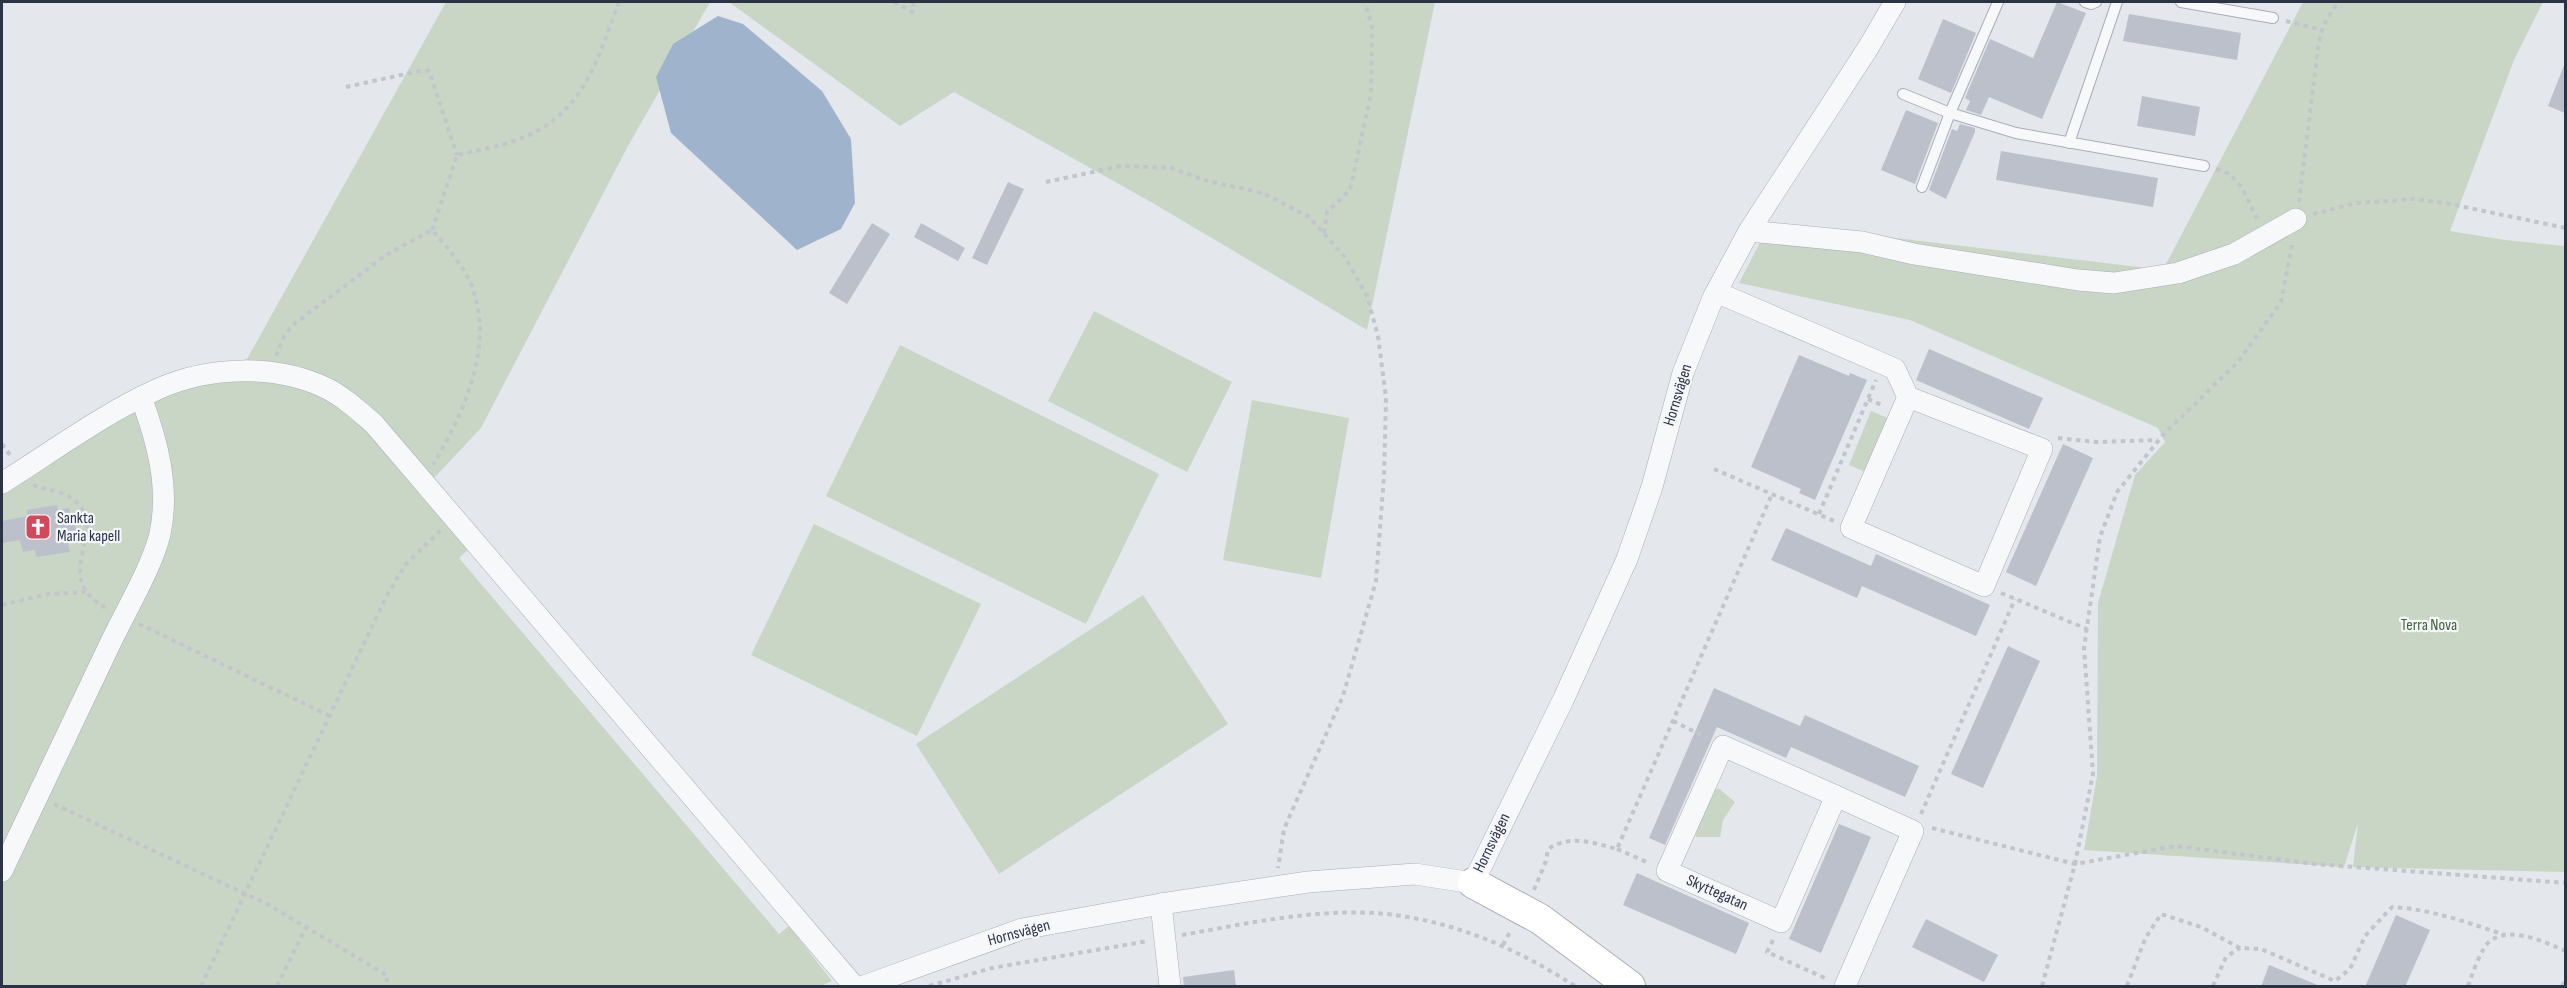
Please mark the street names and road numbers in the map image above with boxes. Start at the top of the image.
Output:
street label: Hornsvägen [1660,362,1696,428]
street label: Hornsvägen [1470,810,1514,876]
street label: Skyttegatan [1683,871,1751,915]
street label: Hornsvägen [986,916,1052,950]

